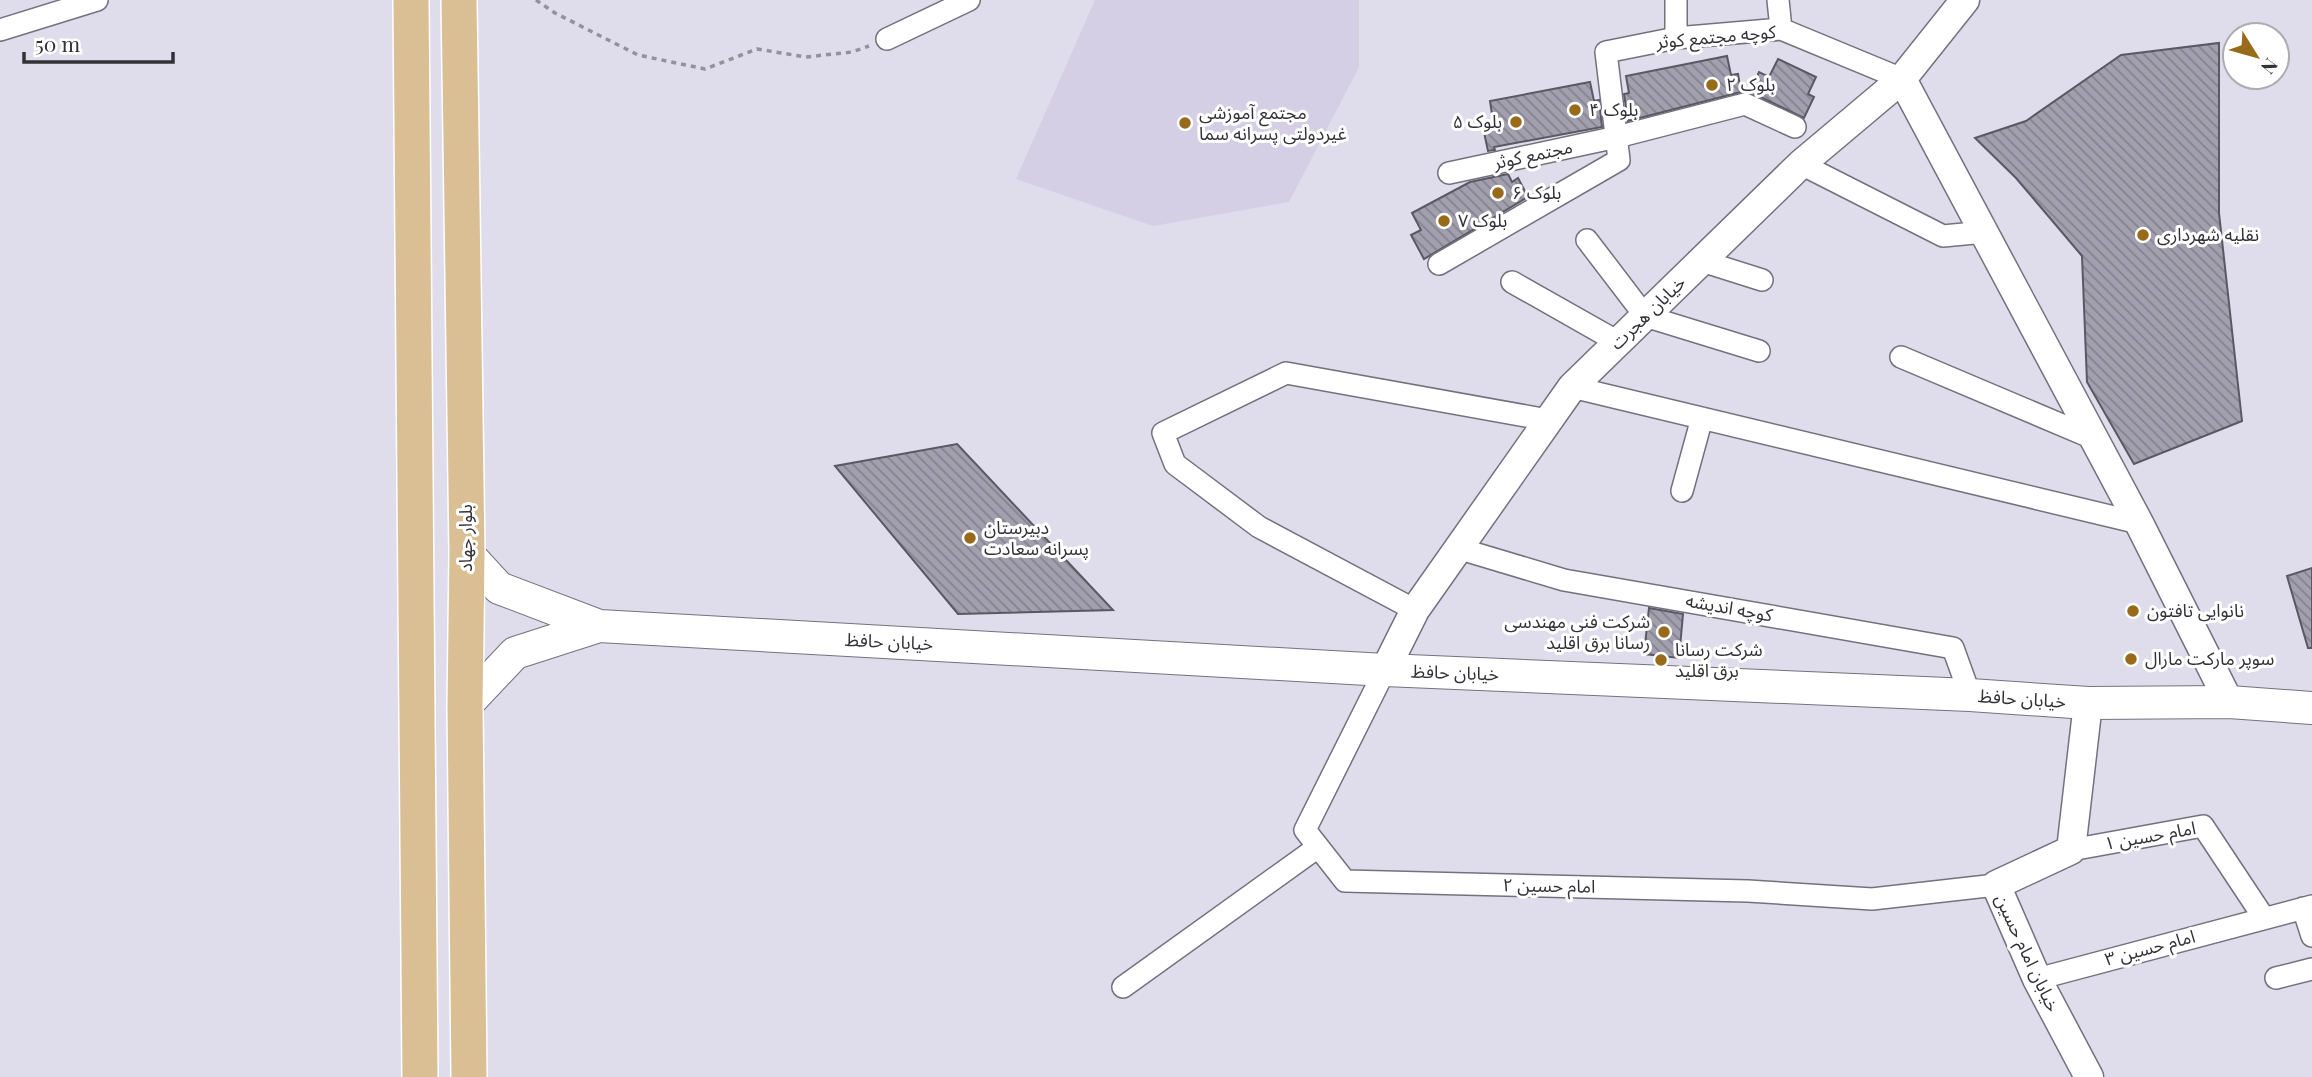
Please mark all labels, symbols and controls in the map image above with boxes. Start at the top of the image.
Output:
street label: کوچه مجتمع کوثر [1654,19,1778,56]
scale bar [24,21,173,65]
north arrow [2221,21,2291,91]
text: 50 m [35,29,81,57]
text: N [2256,54,2285,80]
place label: بلوک ۲ [1726,72,1775,96]
marker: بلوک ۲ [1704,77,1720,93]
place label: بلوک ۴ [1589,97,1638,121]
place label: مجتمع آموزشی غیردولتی پسرانه سما [1199,100,1347,145]
marker: بلوک ۴ [1567,102,1583,118]
place label: بلوک ۵ [1453,109,1502,133]
marker: بلوک ۵ [1508,114,1524,130]
marker: مجتمع آموزشی غیردولتی پسرانه سما [1177,115,1193,131]
street label: مجتمع کوثر [1490,134,1575,177]
place label: بلوک ۶ [1512,180,1561,204]
marker: بلوک ۶ [1490,185,1506,201]
place label: بلوک ۷ [1458,208,1507,232]
marker: بلوک ۷ [1436,213,1452,229]
place label: نقلیه شهرداری [2157,222,2259,246]
marker: نقلیه شهرداری [2135,227,2151,243]
street label: خیابان هجرت [1604,270,1690,354]
street label: بلوار جهاد [453,504,477,572]
place label: دبیرستان پسرانه سعادت [984,515,1089,560]
marker: دبیرستان پسرانه سعادت [962,530,978,546]
street label: کوچه اندیشه [1684,588,1775,627]
place label: نانوایی تافتون [2147,598,2244,622]
marker: نانوایی تافتون [2125,603,2141,619]
place label: شرکت فنی مهندسی رسانا برق اقلید [1504,609,1650,654]
marker: شرکت فنی مهندسی رسانا برق اقلید [1656,624,1672,640]
street label: خیابان حافظ [844,627,934,655]
place label: شرکت رسانا برق اقلید [1675,637,1763,682]
place label: سوپر مارکت مارال [2145,646,2274,670]
marker: سوپر مارکت مارال [2123,651,2139,667]
marker: شرکت رسانا برق اقلید [1653,652,1669,668]
street label: خیابان حافظ [1410,658,1500,686]
street label: خیابان حافظ [1977,683,2067,713]
street label: امام حسین ۱ [2102,815,2198,858]
street label: امام حسین ۲ [1502,872,1596,901]
street label: خیابان امام حسین [1987,890,2066,1017]
street label: امام حسین ۳ [2102,923,2198,974]

